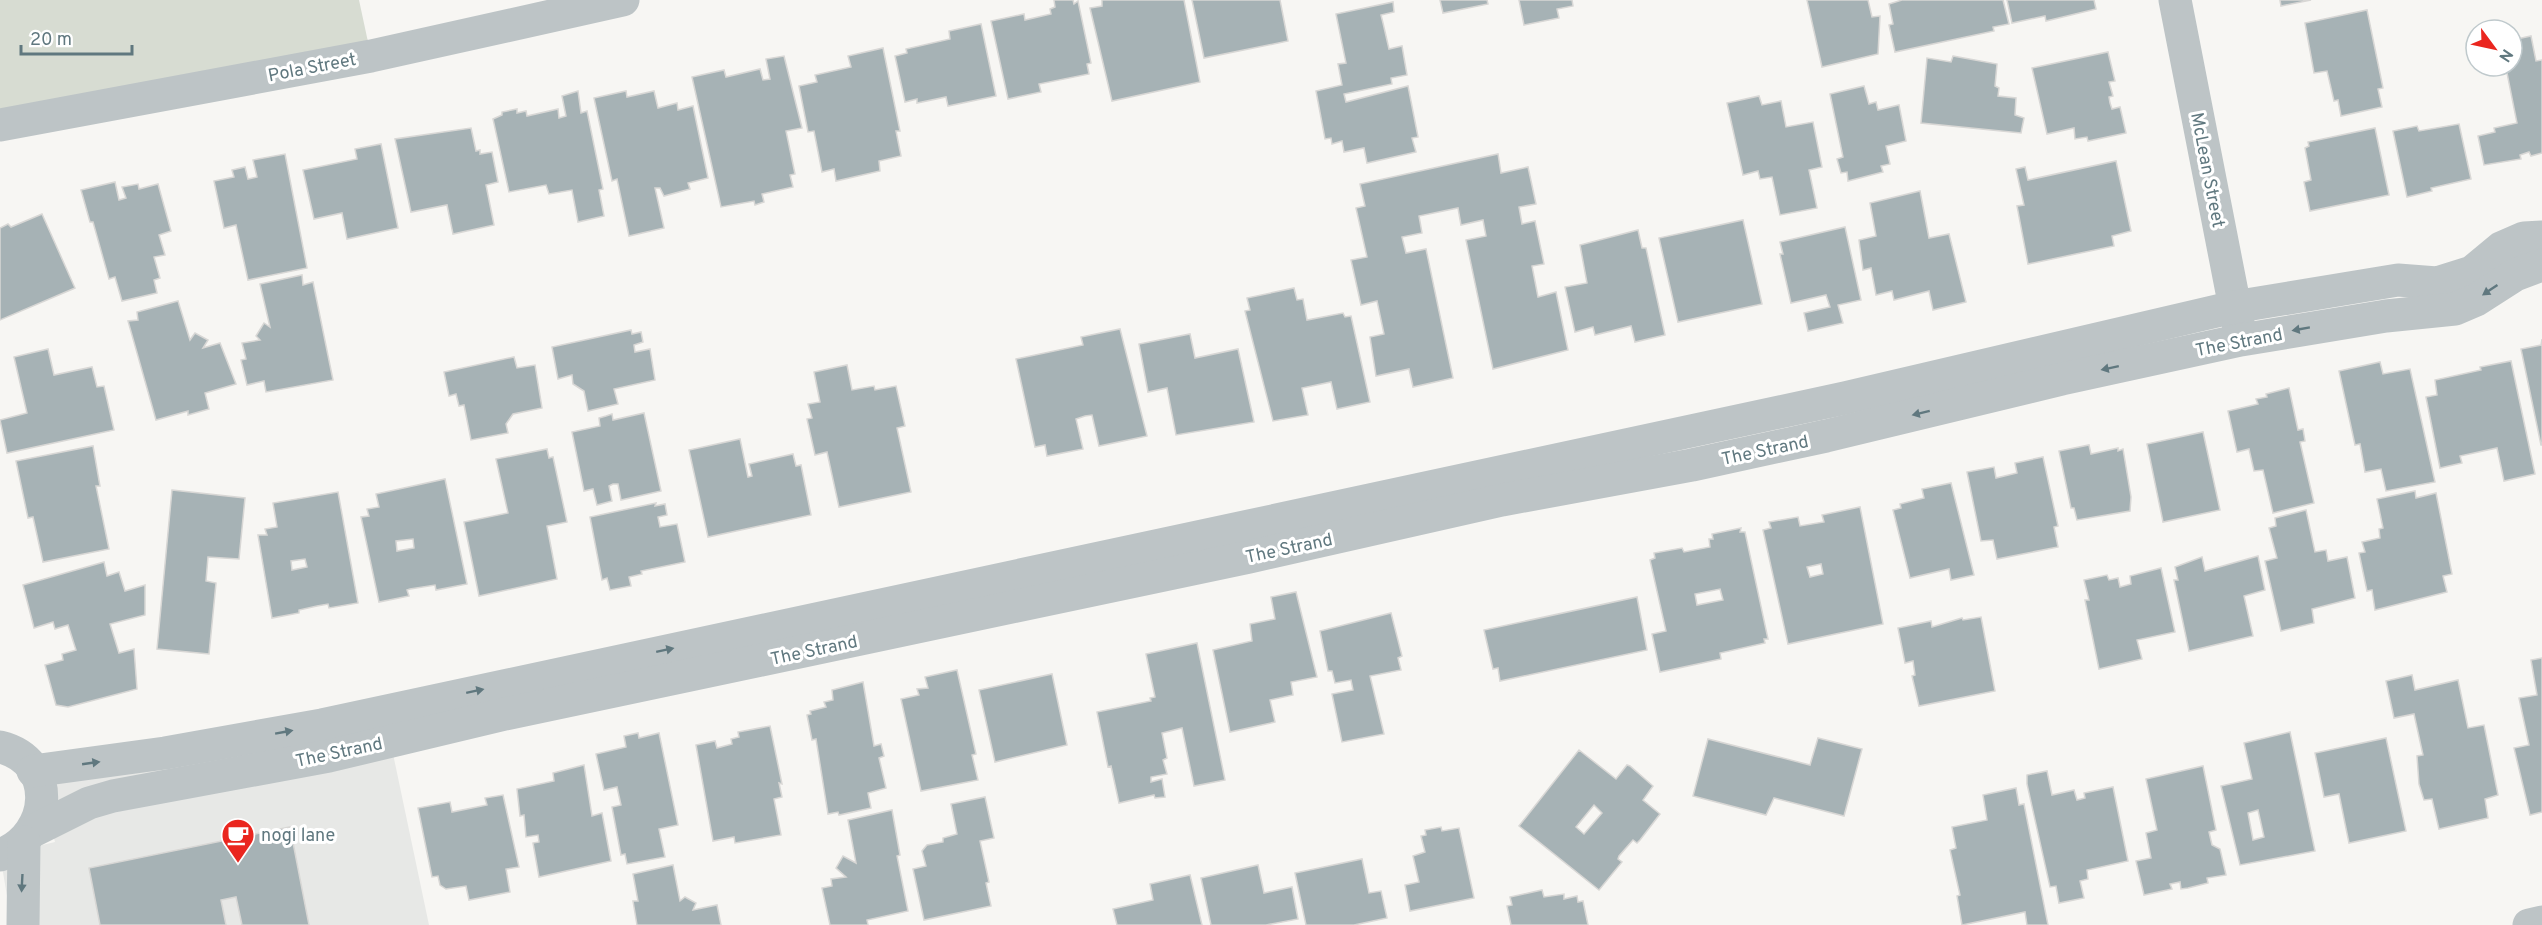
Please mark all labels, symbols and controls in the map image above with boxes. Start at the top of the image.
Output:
scale bar [21,18,132,56]
north arrow [2464,18,2524,78]
text: 20 m [30,29,72,52]
text: N [2493,45,2516,65]
street label: Pola Street [266,49,358,88]
street label: McLean Street [2184,111,2229,230]
one-way arrow [2482,284,2498,295]
street label: The Strand [2194,324,2285,363]
one-way arrow [2292,325,2311,334]
one-way arrow [2101,364,2120,374]
one-way arrow [1911,409,1930,419]
street label: The Strand [1720,431,1811,472]
street label: The Strand [1244,529,1335,570]
street label: The Strand [769,631,860,672]
one-way arrow [656,645,675,654]
one-way arrow [465,686,484,695]
one-way arrow [275,727,294,736]
street label: The Strand [294,733,385,774]
one-way arrow [82,758,101,768]
cafe icon: nogi lane [220,817,256,864]
place label: nogi lane [261,825,335,848]
one-way arrow [17,874,27,893]

